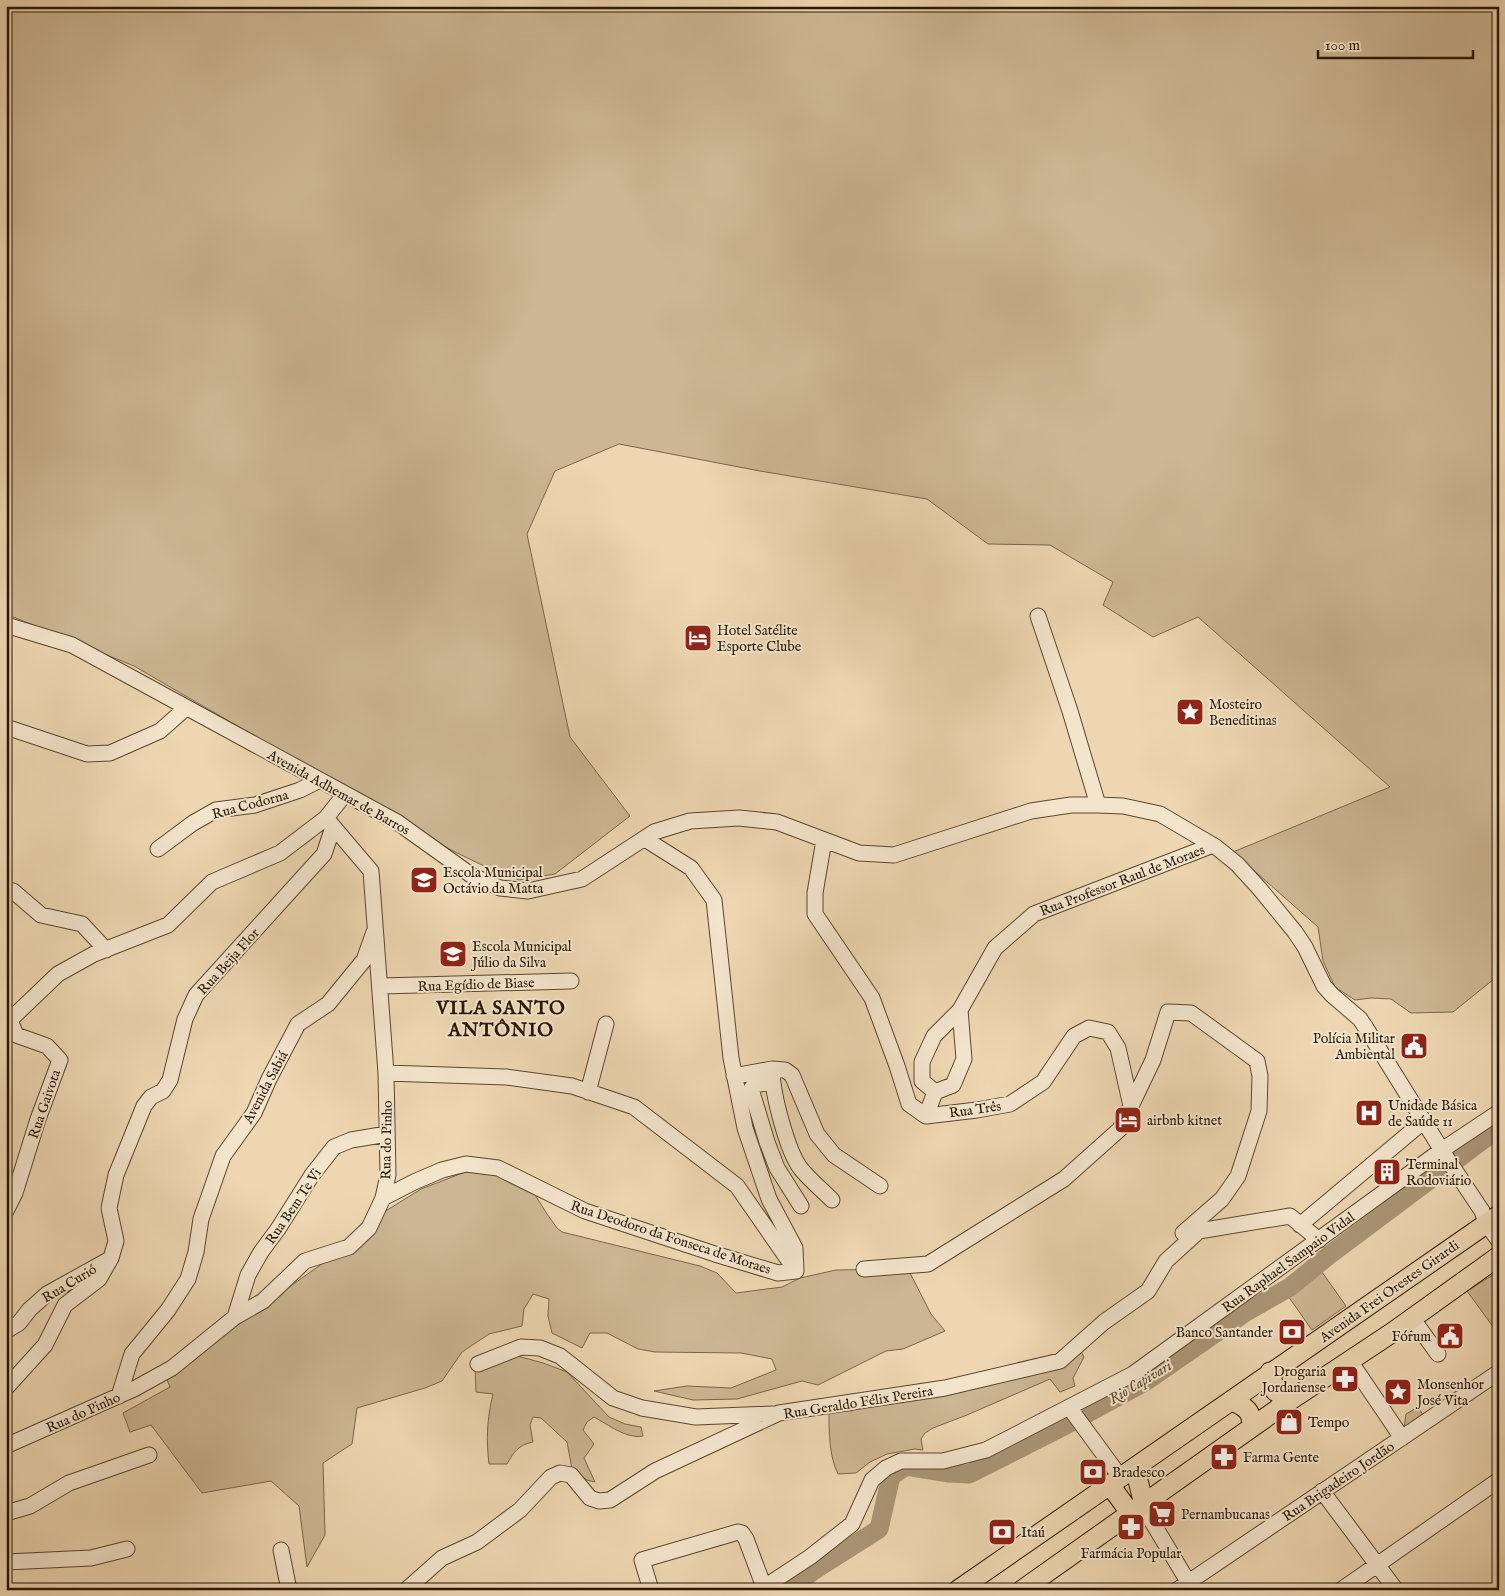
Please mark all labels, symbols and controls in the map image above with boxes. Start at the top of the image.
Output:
scale bar [1318,28,1472,60]
text: 100 m [1325,36,1361,55]
place label: Hotel Satélite Esporte Clube [717,622,802,656]
hotel icon: Hotel Satélite Esporte Clube [683,623,713,653]
place label: Mosteiro Beneditinas [1209,696,1277,730]
place icon: Mosteiro Beneditinas [1175,697,1205,727]
street label: Avenida Adhemar de Barros [263,746,413,840]
street label: Rua Codorna [210,786,291,824]
street label: Rua Professor Raul de Moraes [1037,841,1208,921]
place label: Escola Municipal Octávio da Matta [443,864,544,898]
school or university icon: Escola Municipal Octávio da Matta [409,865,439,895]
street label: Rua Beija Flor [194,924,264,999]
place label: Escola Municipal Júlio da Silva [470,938,572,972]
school or university icon: Escola Municipal Júlio da Silva [438,939,468,969]
street label: Rua Egídio de Biase [417,974,535,996]
district label: VILA SANTO ANTÔNIO [435,997,566,1043]
place label: Polícia Militar Ambiental [1313,1030,1395,1064]
public building icon: Polícia Militar Ambiental [1399,1031,1429,1061]
street label: Avenida Sabiá [239,1047,293,1128]
street label: Rua Gaivota [25,1066,66,1141]
street label: Rua Três [948,1097,1002,1123]
place label: Unidade Básica de Saúde 11 [1388,1097,1478,1131]
hospital icon: Unidade Básica de Saúde 11 [1354,1098,1384,1128]
street label: Rua do Pinho [377,1100,397,1180]
hotel icon: airbnb kitnet [1113,1105,1143,1135]
place label: airbnb kitnet [1147,1112,1222,1130]
place label: Terminal Rodoviário [1406,1156,1472,1190]
building icon: Terminal Rodoviário [1372,1157,1402,1187]
street label: Rua Bem Te Vi [262,1165,326,1248]
street label: Rua Deodoro da Fonseca de Moraes [568,1197,773,1279]
street label: Rua Raphael Sampaio Vidal [1219,1208,1359,1317]
street label: Avenida Frei Orestes Girardi [1316,1237,1463,1347]
street label: Rua Curió [39,1260,100,1307]
bank icon: Banco Santander [1277,1317,1307,1347]
public building icon: Fórum [1435,1321,1465,1351]
place label: Banco Santander [1176,1324,1273,1342]
place label: Fórum [1392,1328,1431,1346]
water label: Rio Capivari [1105,1355,1177,1409]
place label: Drogaria Jordanense [1260,1363,1327,1397]
pharmacy icon: Drogaria Jordanense [1330,1364,1360,1394]
place label: Monsenhor José Vita [1415,1376,1484,1410]
place icon: Monsenhor José Vita [1383,1377,1413,1407]
street label: Rua Geraldo Félix Pereira [782,1382,935,1424]
street label: Rua do Pinho [44,1388,124,1437]
shop icon: Tempo [1274,1407,1304,1437]
place label: Tempo [1308,1414,1350,1432]
street label: Rua Brigadeiro Jordão [1279,1437,1398,1526]
pharmacy icon: Farma Gente [1209,1442,1239,1472]
place label: Farma Gente [1243,1449,1320,1467]
bank icon: Bradesco [1078,1457,1108,1487]
place label: Bradesco [1112,1464,1165,1482]
supermarket icon: Pernambucanas [1147,1499,1177,1529]
place label: Pernambucanas [1181,1506,1270,1524]
pharmacy icon: Farmácia Popular [1116,1512,1146,1542]
bank icon: Itaú [987,1517,1017,1547]
place label: Itaú [1021,1524,1045,1542]
place label: Farmácia Popular [1081,1545,1181,1563]

